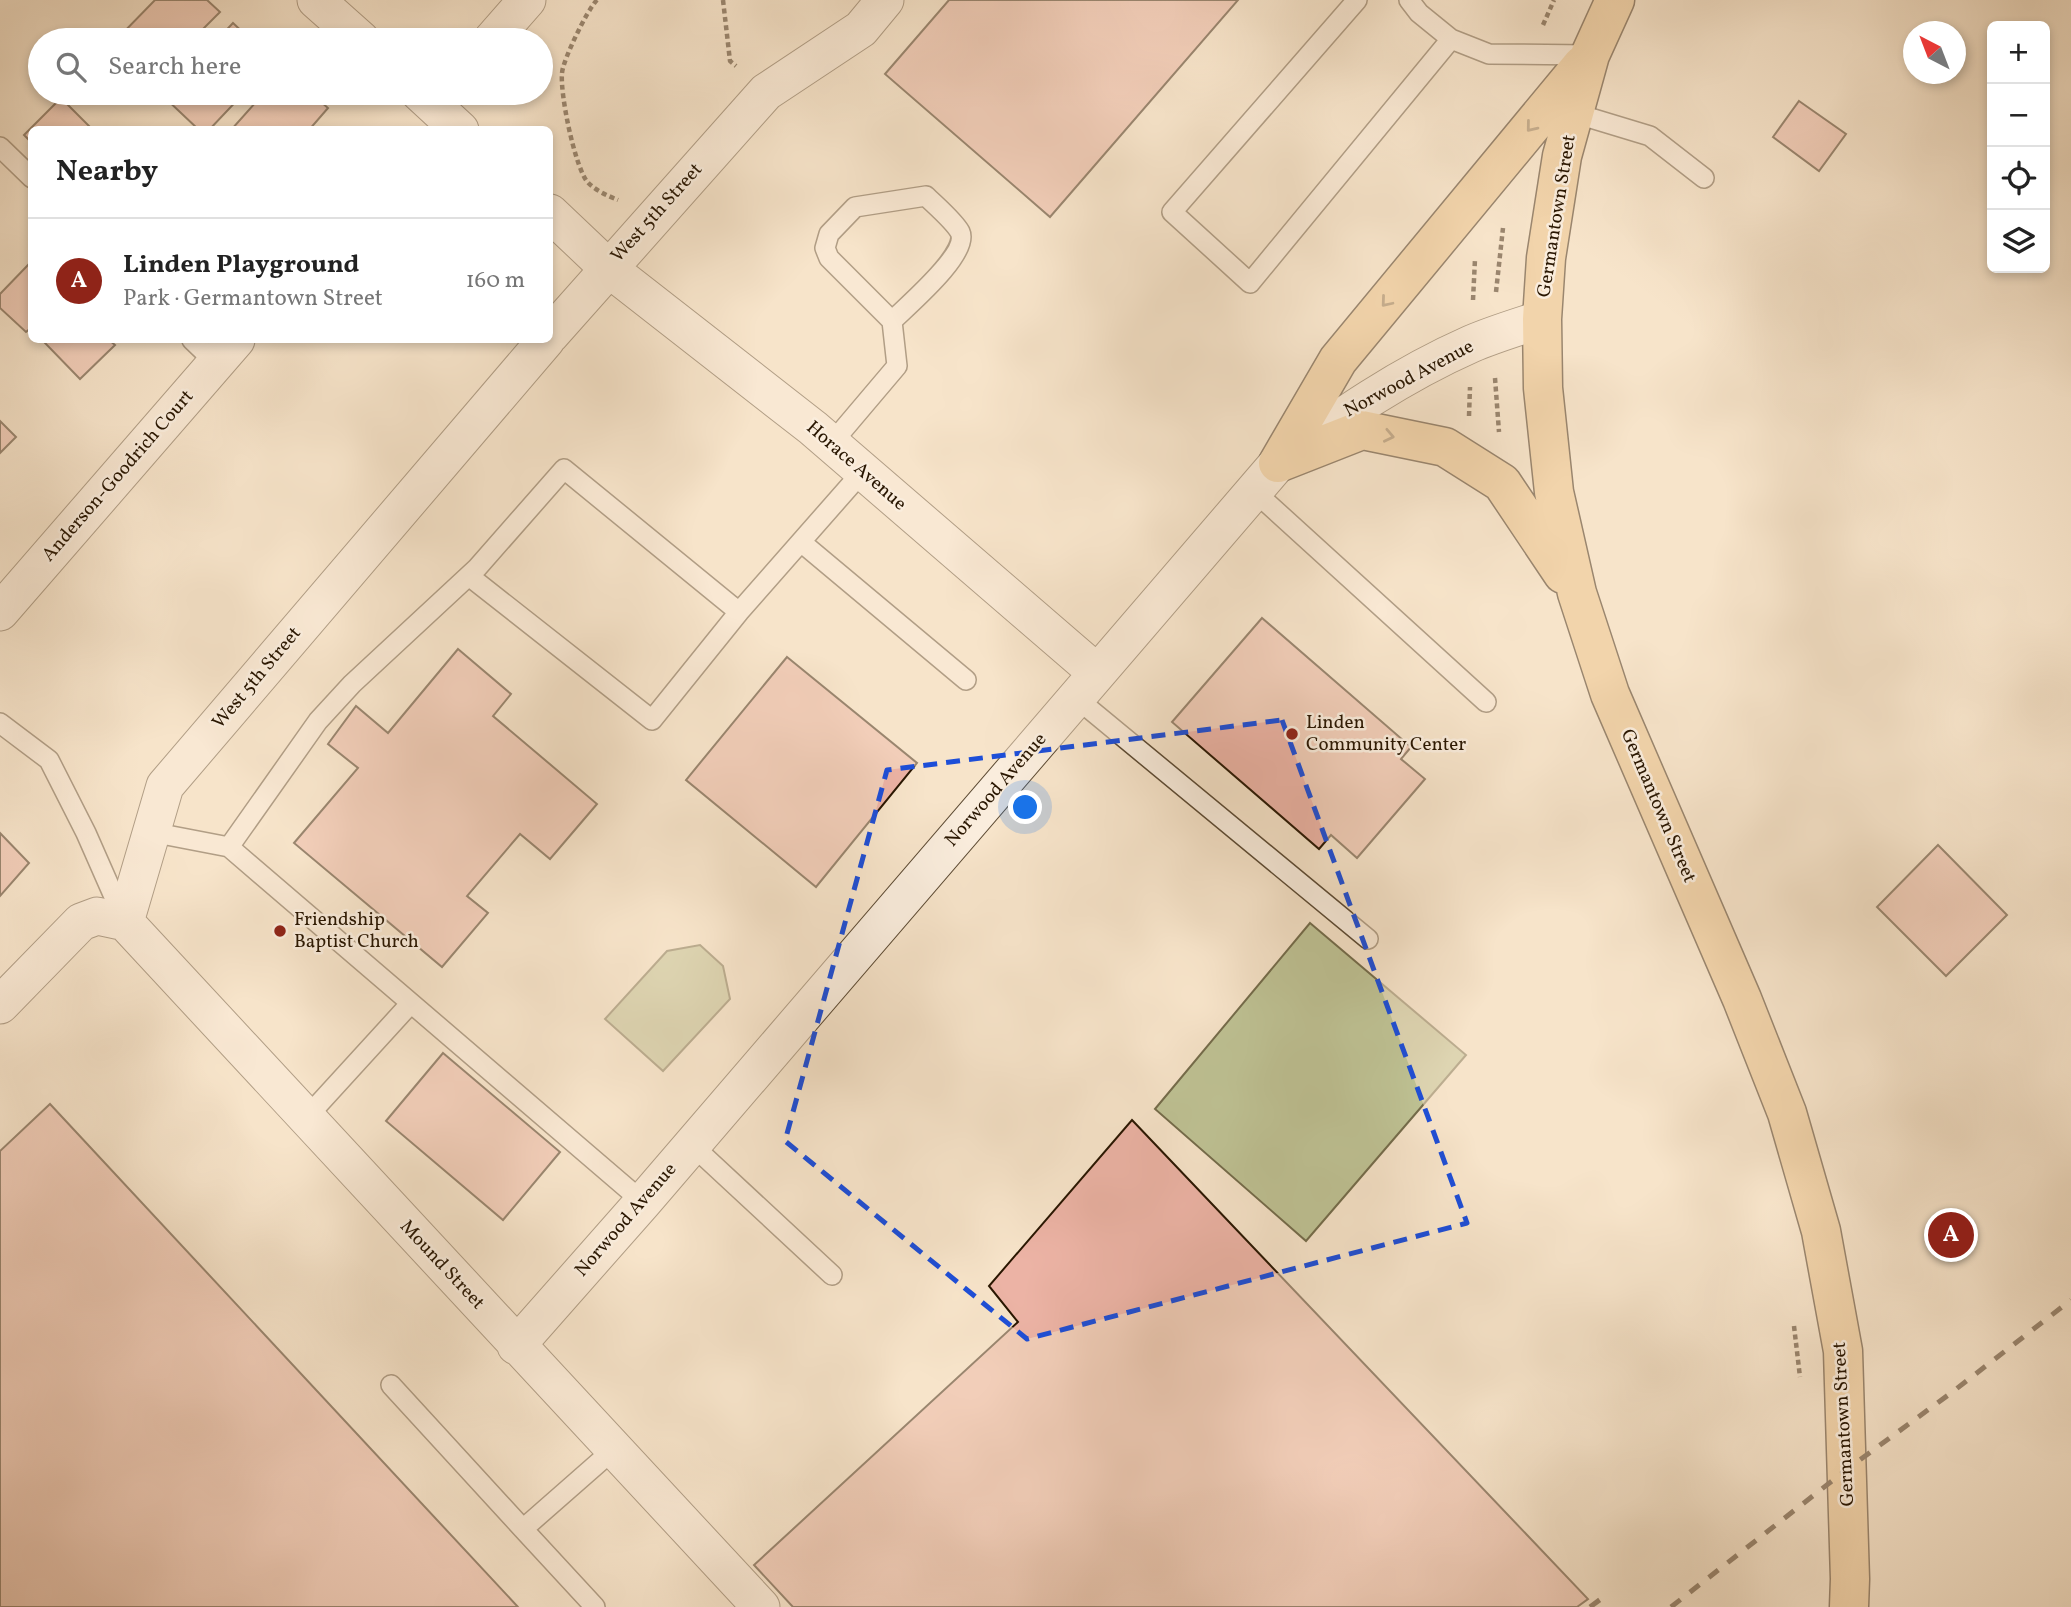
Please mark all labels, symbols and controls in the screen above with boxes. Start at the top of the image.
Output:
north arrow [1903,21,1966,84]
map controls [1987,21,2050,273]
button: + [1987,21,2050,84]
search box [28,28,553,105]
icon: search [52,48,90,86]
text: Search here [108,49,241,85]
button: − [1987,84,2050,147]
one-way arrow [1527,119,1540,131]
street label: Germantown Street [1531,132,1583,299]
button: locate [1987,147,2050,210]
text: Nearby [56,151,158,193]
street label: West 5th Street [605,157,709,268]
button: layers [1987,210,2050,273]
text: Linden Playground [123,247,359,283]
text: A [71,265,87,297]
text: 160 m [466,265,525,297]
text: Park · Germantown Street [123,283,383,315]
one-way arrow [1382,293,1394,306]
street label: Norwood Avenue [1340,334,1478,424]
street label: Anderson-Goodrich Court [36,384,200,567]
street label: Horace Avenue [800,415,912,517]
one-way arrow [1383,427,1395,442]
street label: West 5th Street [207,621,308,735]
place label: Linden Community Center [1306,710,1466,758]
street label: Germantown Street [1614,725,1702,887]
marker: Linden Community Center [1284,726,1300,742]
street label: Norwood Avenue [939,727,1053,853]
your location [1008,790,1042,824]
place label: Friendship Baptist Church [294,907,419,955]
marker: Friendship Baptist Church [272,923,288,939]
street label: Norwood Avenue [569,1157,683,1283]
pin: A [1928,1209,1974,1261]
street label: Mound Street [394,1215,491,1316]
street label: Germantown Street [1827,1341,1861,1507]

